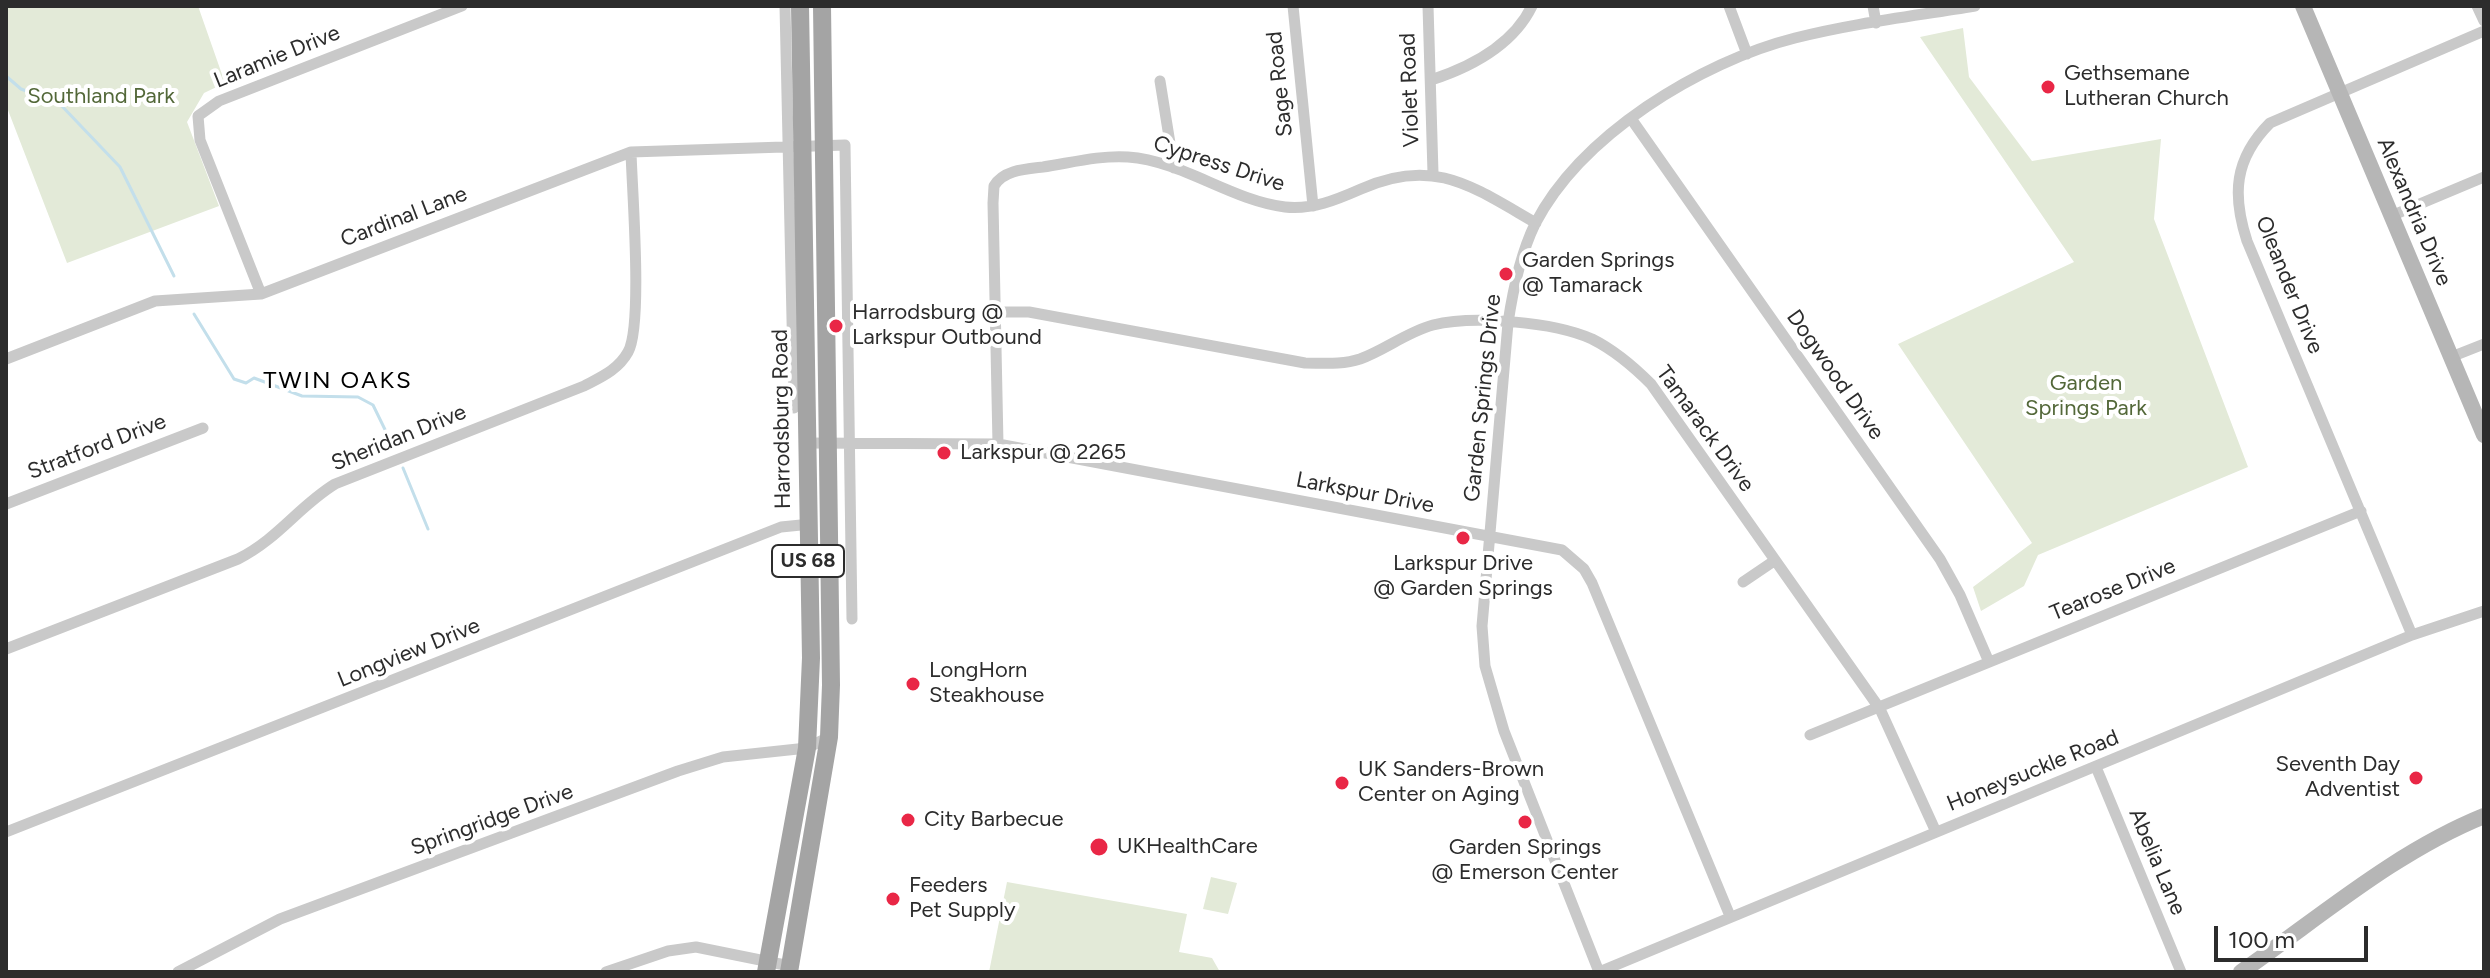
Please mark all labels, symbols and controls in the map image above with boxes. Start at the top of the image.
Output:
street label: Laramie Drive [210,20,344,94]
street label: Sage Road [1261,30,1299,138]
street label: Violet Road [1395,32,1425,148]
place label: Gethsemane Lutheran Church [2064,61,2229,112]
marker: Gethsemane Lutheran Church [2039,78,2057,96]
park label: Southland Park [27,84,175,110]
street label: Cypress Drive [1150,130,1288,198]
street label: Alexandria Drive [2371,134,2457,290]
street label: Cardinal Lane [337,181,471,253]
street label: Oleander Drive [2249,212,2329,358]
place label: Garden Springs @ Tamarack [1522,248,1674,300]
marker: Garden Springs @ Tamarack [1497,265,1515,283]
street label: Garden Springs Drive [1459,293,1507,503]
place label: Harrodsburg @ Larkspur Outbound [852,300,1042,352]
street label: Dogwood Drive [1780,305,1890,445]
marker: Harrodsburg @ Larkspur Outbound [827,317,845,335]
street label: Harrodsburg Road [767,329,797,509]
street label: Tamarack Drive [1650,361,1760,497]
district label: TWIN OAKS [263,367,413,395]
park label: Garden Springs Park [2025,371,2147,422]
street label: Sheridan Drive [328,399,470,477]
street label: Stratford Drive [24,408,170,486]
place label: Larkspur @ 2265 [960,440,1126,466]
marker: Larkspur @ 2265 [935,444,953,462]
street label: Larkspur Drive [1294,467,1436,519]
marker: Larkspur Drive @ Garden Springs [1454,529,1472,547]
road number: US 68 [772,545,844,577]
place label: Larkspur Drive @ Garden Springs [1373,551,1553,602]
street label: Tearose Drive [2046,553,2180,627]
street label: Longview Drive [334,612,484,694]
place label: LongHorn Steakhouse [929,658,1044,710]
marker: LongHorn Steakhouse [904,675,922,693]
street label: Honeysuckle Road [1943,725,2123,817]
place label: Seventh Day Adventist [2276,752,2400,804]
place label: UK Sanders-Brown Center on Aging [1358,757,1544,808]
marker: Seventh Day Adventist [2407,769,2425,787]
marker: UK Sanders-Brown Center on Aging [1333,774,1351,792]
street label: Springridge Drive [407,778,577,862]
street label: Abelia Lane [2123,805,2191,919]
place label: City Barbecue [924,807,1063,833]
marker: City Barbecue [899,811,917,829]
marker: Garden Springs @ Emerson Center [1516,813,1534,831]
place label: UKHealthCare [1117,834,1258,860]
place label: Garden Springs @ Emerson Center [1432,835,1618,886]
marker: UKHealthCare [1088,836,1110,858]
place label: Feeders Pet Supply [909,873,1015,924]
marker: Feeders Pet Supply [884,890,902,908]
scale bar [2218,910,2372,960]
text: 100 m [2228,925,2295,954]

